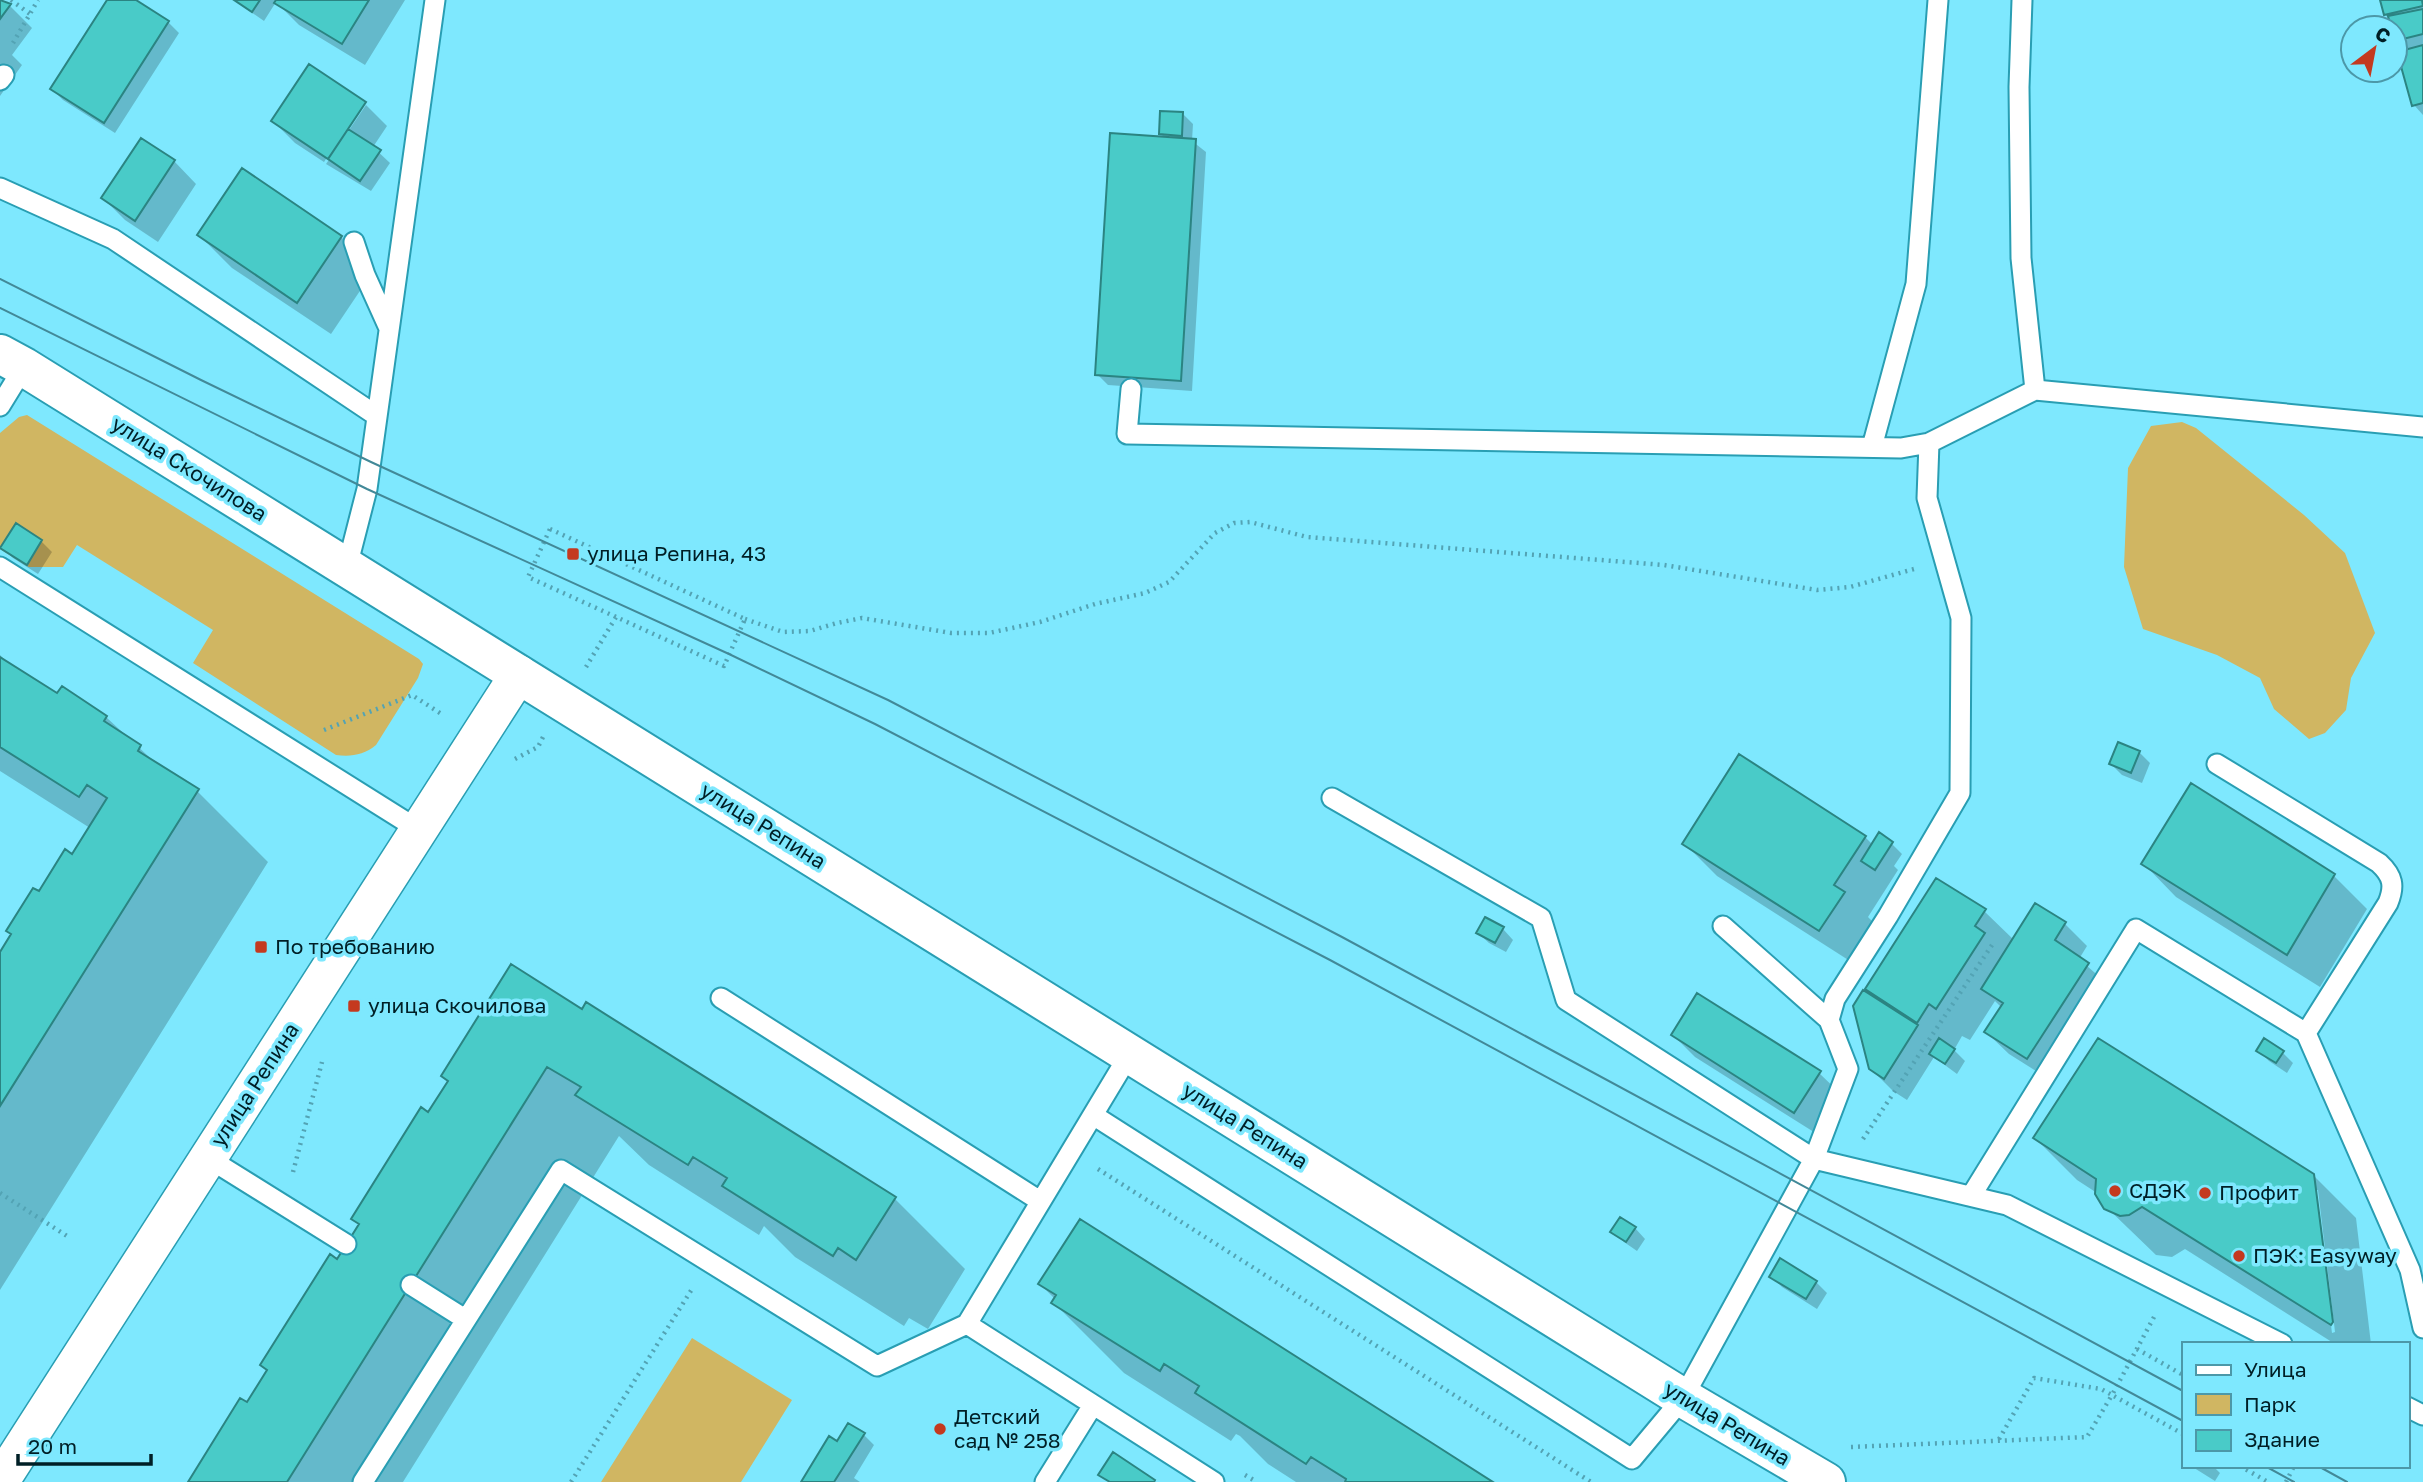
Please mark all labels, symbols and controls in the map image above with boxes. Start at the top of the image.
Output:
north arrow [2339,14,2409,84]
text: С [2371,21,2395,47]
street label: улица Скочилова [107,410,272,526]
place label: улица Репина, 43 [587,540,766,566]
marker: улица Репина, 43 [565,546,581,562]
street label: улица Репина [696,776,831,874]
place label: По требованию [275,933,435,959]
marker: По требованию [253,939,269,955]
place label: улица Скочилова [368,992,546,1018]
marker: улица Скочилова [346,998,362,1014]
street label: улица Репина [204,1018,304,1151]
street label: улица Репина [1178,1076,1313,1174]
place label: СДЭК [2129,1177,2187,1203]
place label: Профит [2219,1179,2299,1205]
marker: СДЭК [2107,1183,2123,1199]
marker: Профит [2197,1185,2213,1201]
place label: ПЭК: Easyway [2253,1242,2397,1268]
marker: ПЭК: Easyway [2231,1248,2247,1264]
legend [2182,1342,2409,1468]
text: Улица [2244,1356,2307,1382]
street label: улица Репина [1660,1375,1795,1471]
text: Парк [2244,1391,2297,1417]
place label: Детский сад № 258 [954,1403,1061,1453]
marker: Детский сад № 258 [932,1421,948,1437]
scale bar [18,1422,150,1466]
text: Здание [2244,1426,2320,1452]
text: 20 m [28,1433,77,1459]

